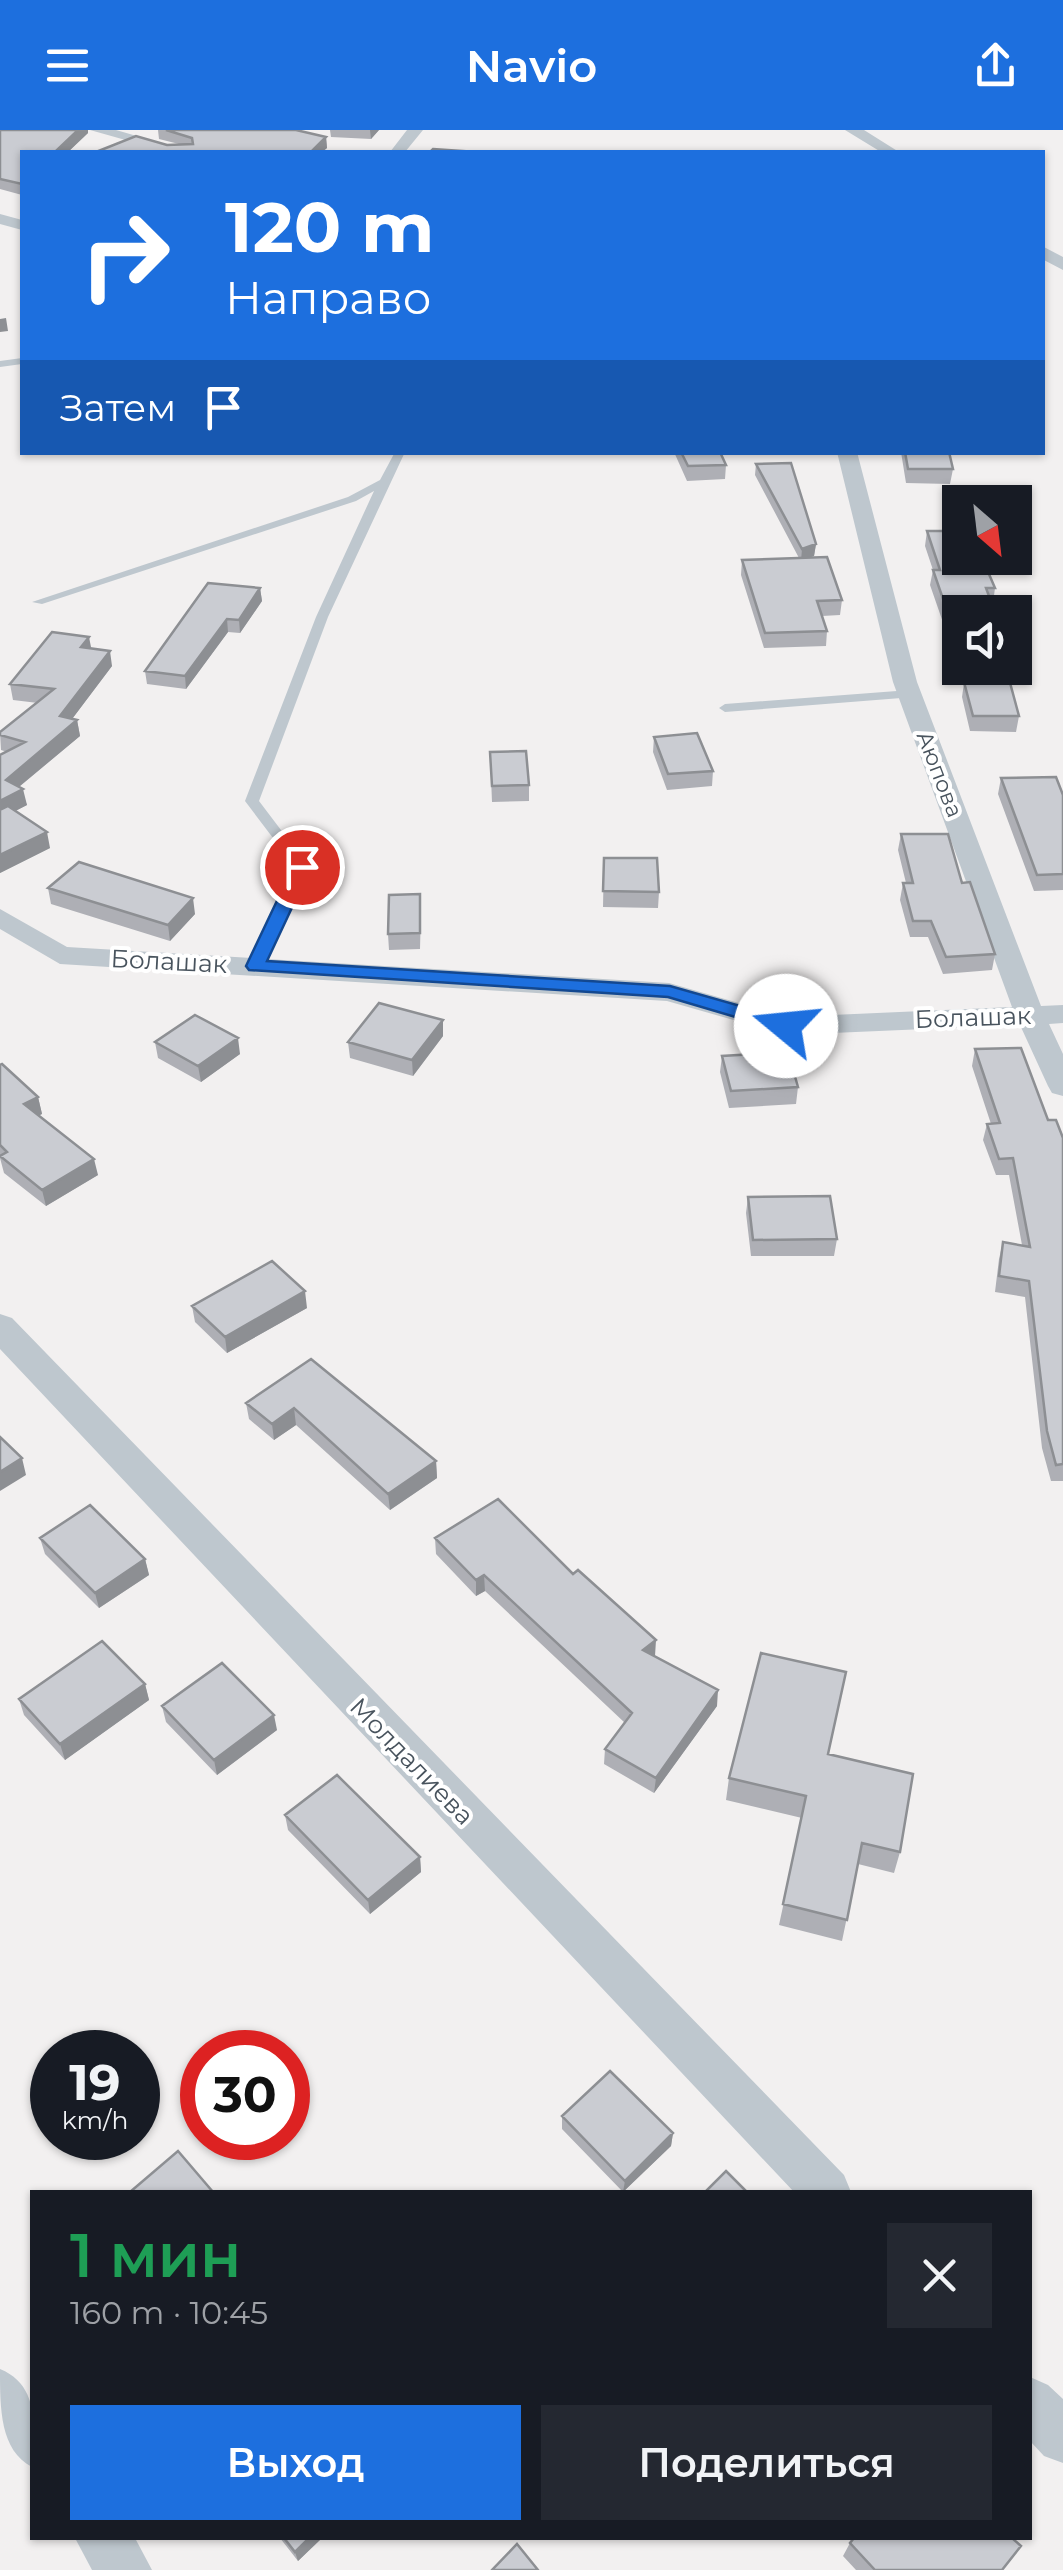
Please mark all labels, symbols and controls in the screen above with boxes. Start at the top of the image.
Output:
icon: menu [40,38,95,93]
text: Navio [466,38,597,93]
icon: share [968,38,1023,93]
text: 120 m [225,184,435,270]
icon: right [60,190,190,320]
text: Направо [225,270,431,325]
icon: arrive [196,380,251,435]
text: Затем [60,384,176,431]
north arrow [942,485,1032,575]
map controls [942,485,1032,685]
button: sound [942,595,1032,685]
street label: Аюпова [911,727,968,821]
pin [260,825,345,910]
icon: arrive [275,840,330,895]
street label: Болашак [110,943,229,979]
position arrow [734,974,838,1078]
street label: Болашак [914,1000,1032,1034]
street label: Молдалиева [344,1691,480,1831]
speed limit sign: 30 [180,2030,310,2160]
text: 19 [69,2052,121,2113]
text: km/h [62,2105,128,2135]
text: 1 мин [70,2219,241,2292]
button: close [887,2223,992,2328]
text: 160 m · 10:45 [70,2293,268,2332]
button: Выход [70,2405,521,2520]
button: Поделиться [541,2405,992,2520]

